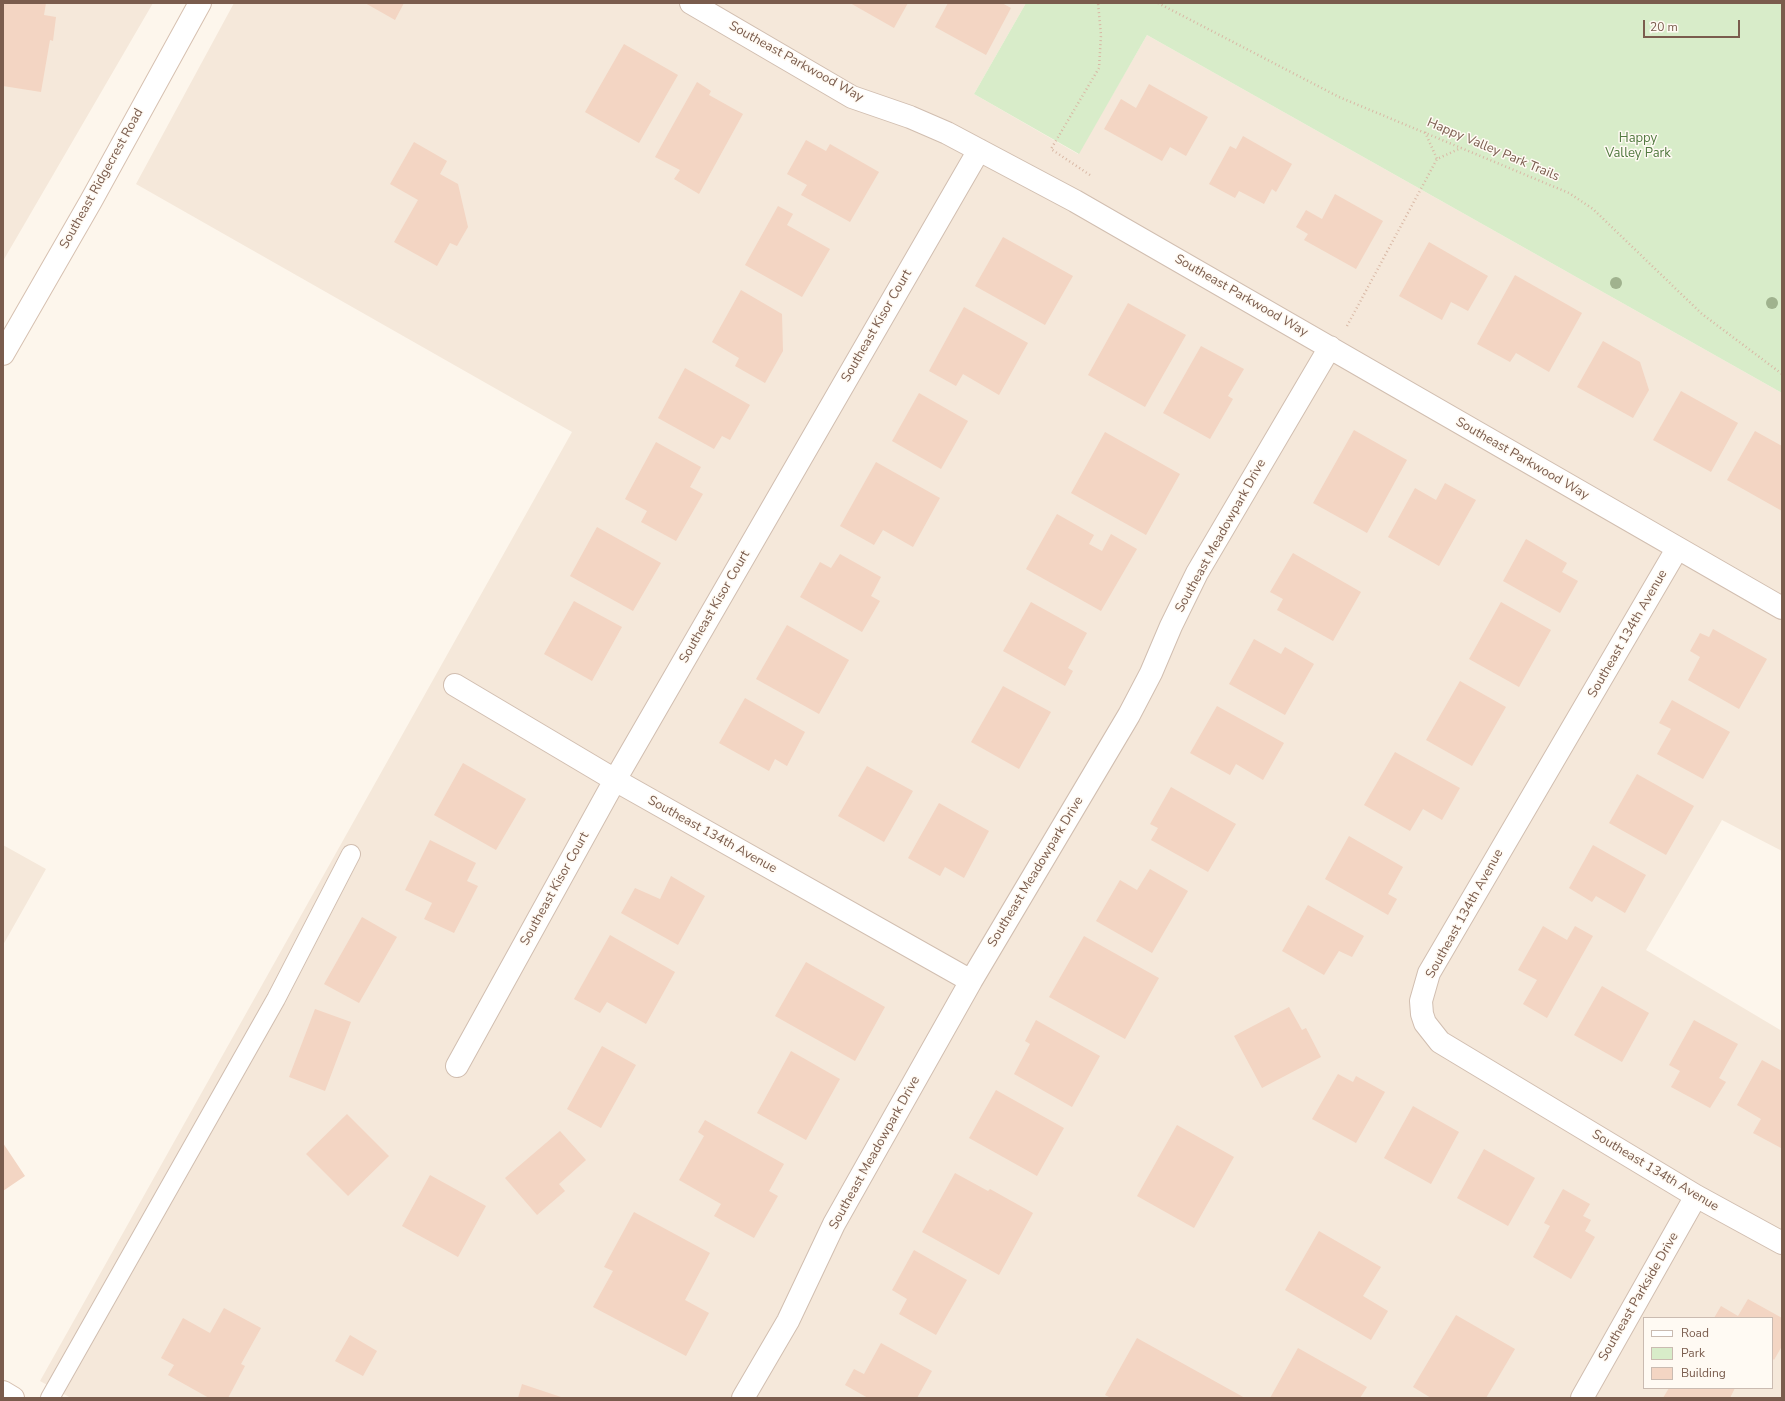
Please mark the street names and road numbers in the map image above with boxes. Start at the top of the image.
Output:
street label: Southeast Parkwood Way [726,18,866,106]
street label: Southeast Ridgecrest Road [57,106,147,252]
street label: Happy Valley Park Trails [1425,115,1561,185]
street label: Southeast Parkwood Way [1172,251,1310,341]
street label: Southeast Kisor Court [838,267,916,385]
street label: Southeast Parkwood Way [1453,414,1591,504]
street label: Southeast Meadowpark Drive [1172,457,1270,615]
street label: Southeast Kisor Court [676,548,754,666]
street label: Southeast 134th Avenue [1585,567,1671,701]
street label: Southeast 134th Avenue [645,793,779,877]
street label: Southeast Meadowpark Drive [985,794,1087,950]
street label: Southeast Kisor Court [517,830,593,948]
street label: Southeast 134th Avenue [1423,847,1507,981]
street label: Southeast Meadowpark Drive [826,1074,924,1232]
street label: Southeast 134th Avenue [1589,1127,1721,1215]
street label: Southeast Parkside Drive [1596,1230,1682,1364]

